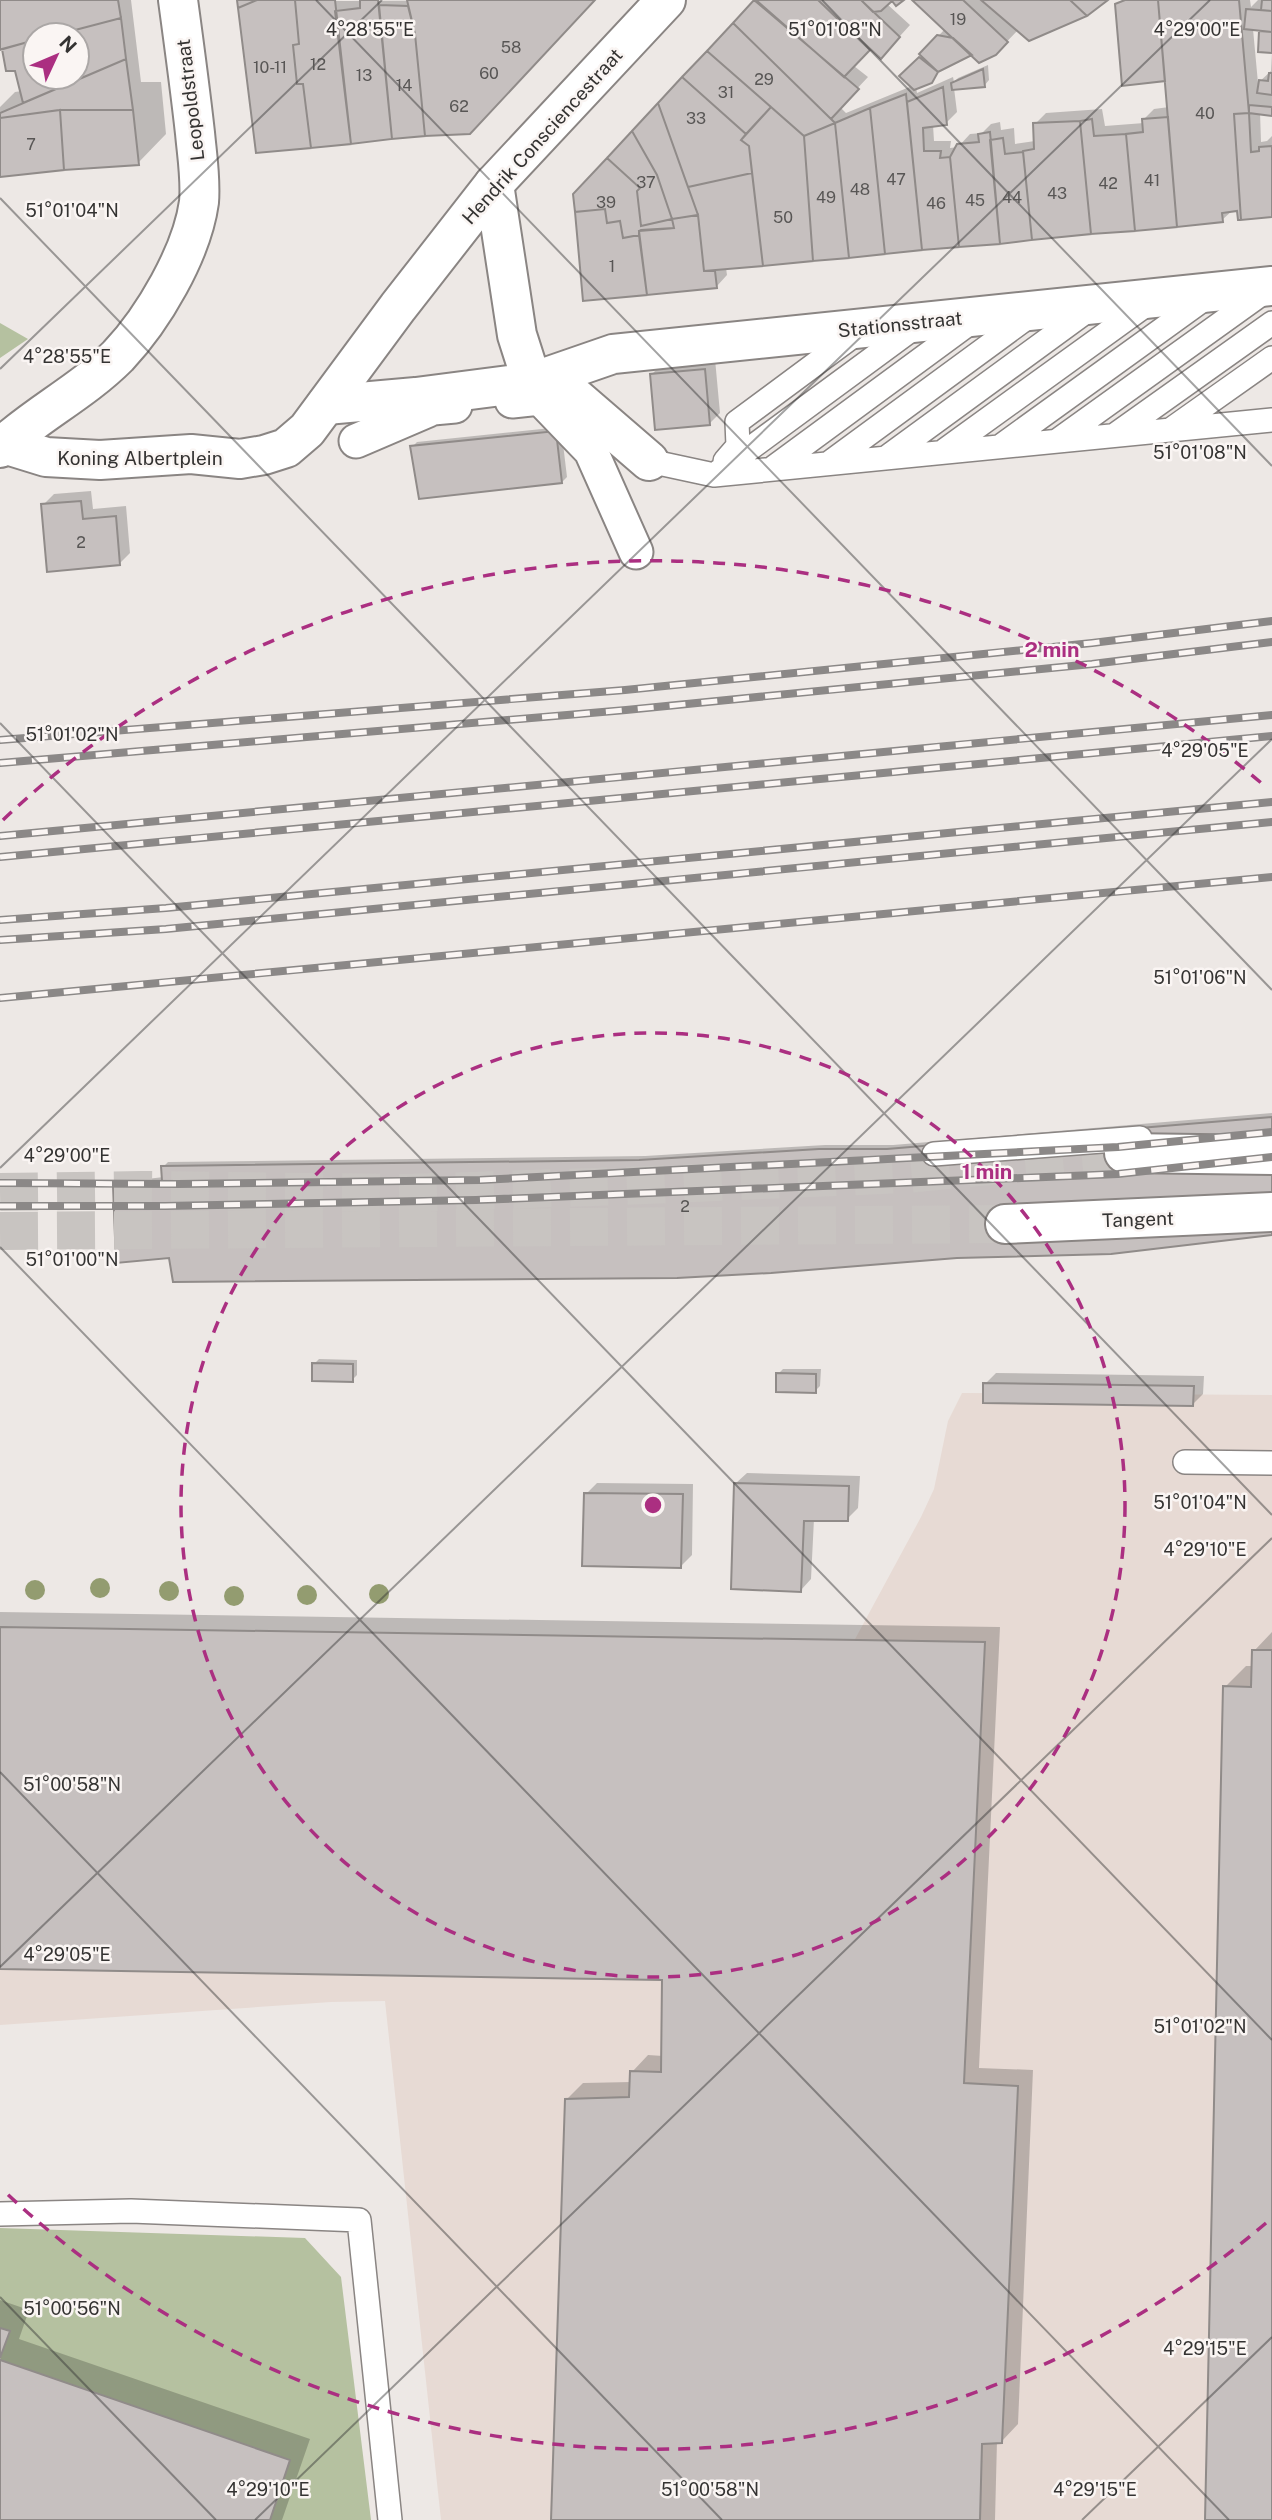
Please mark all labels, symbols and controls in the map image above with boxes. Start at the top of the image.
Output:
house number: 19 [950,10,966,29]
text: 4°28'55"E [326,19,414,40]
text: 51°01'08"N [788,19,882,40]
text: 4°29'00"E [1154,19,1240,40]
north arrow [21,21,91,91]
text: N [55,31,81,57]
street label: Leopoldstraat [172,38,208,162]
house number: 58 [501,38,521,57]
street label: Hendrik Consciencestraat [457,44,627,228]
house number: 12 [310,55,326,74]
house number: 10-11 [253,58,287,77]
house number: 60 [479,64,499,83]
house number: 13 [356,66,372,85]
house number: 29 [754,70,774,89]
house number: 14 [396,76,412,95]
house number: 31 [718,83,734,102]
house number: 62 [449,97,469,116]
house number: 40 [1195,104,1215,123]
house number: 33 [686,109,706,128]
house number: 7 [26,135,36,154]
house number: 47 [886,170,906,189]
house number: 41 [1144,171,1160,190]
house number: 37 [636,173,656,192]
house number: 42 [1098,174,1118,193]
house number: 48 [850,180,870,199]
house number: 43 [1047,184,1067,203]
house number: 49 [816,188,836,207]
house number: 44 [1002,188,1022,207]
house number: 45 [965,191,985,210]
house number: 39 [596,193,616,212]
house number: 46 [926,194,946,213]
text: 51°01'04"N [25,200,119,221]
house number: 50 [773,208,793,227]
house number: 1 [609,257,615,276]
street label: Stationsstraat [837,307,963,341]
text: 4°28'55"E [23,346,111,367]
text: 51°01'08"N [1153,442,1247,463]
street label: Koning Albertplein [57,447,223,469]
house number: 2 [76,533,86,552]
text: 2 min [1024,637,1080,662]
text: 51°01'02"N [26,724,118,745]
text: 4°29'05"E [1161,740,1249,761]
text: 51°01'06"N [1153,967,1247,988]
text: 4°29'00"E [24,1145,110,1166]
text: 1 min [962,1159,1012,1184]
house number: 2 [680,1197,690,1216]
street label: Tangent [1102,1207,1174,1231]
text: 51°01'00"N [25,1249,119,1270]
text: 51°01'04"N [1153,1492,1247,1513]
centre of rings [641,1493,665,1517]
text: 4°29'10"E [1163,1539,1247,1560]
text: 51°00'58"N [23,1774,121,1795]
text: 4°29'05"E [23,1944,111,1965]
text: 51°01'02"N [1154,2016,1246,2037]
text: 51°00'56"N [23,2298,121,2319]
text: 4°29'15"E [1163,2338,1247,2359]
text: 4°29'10"E [226,2479,310,2500]
text: 51°00'58"N [661,2479,759,2500]
text: 4°29'15"E [1053,2479,1137,2500]

